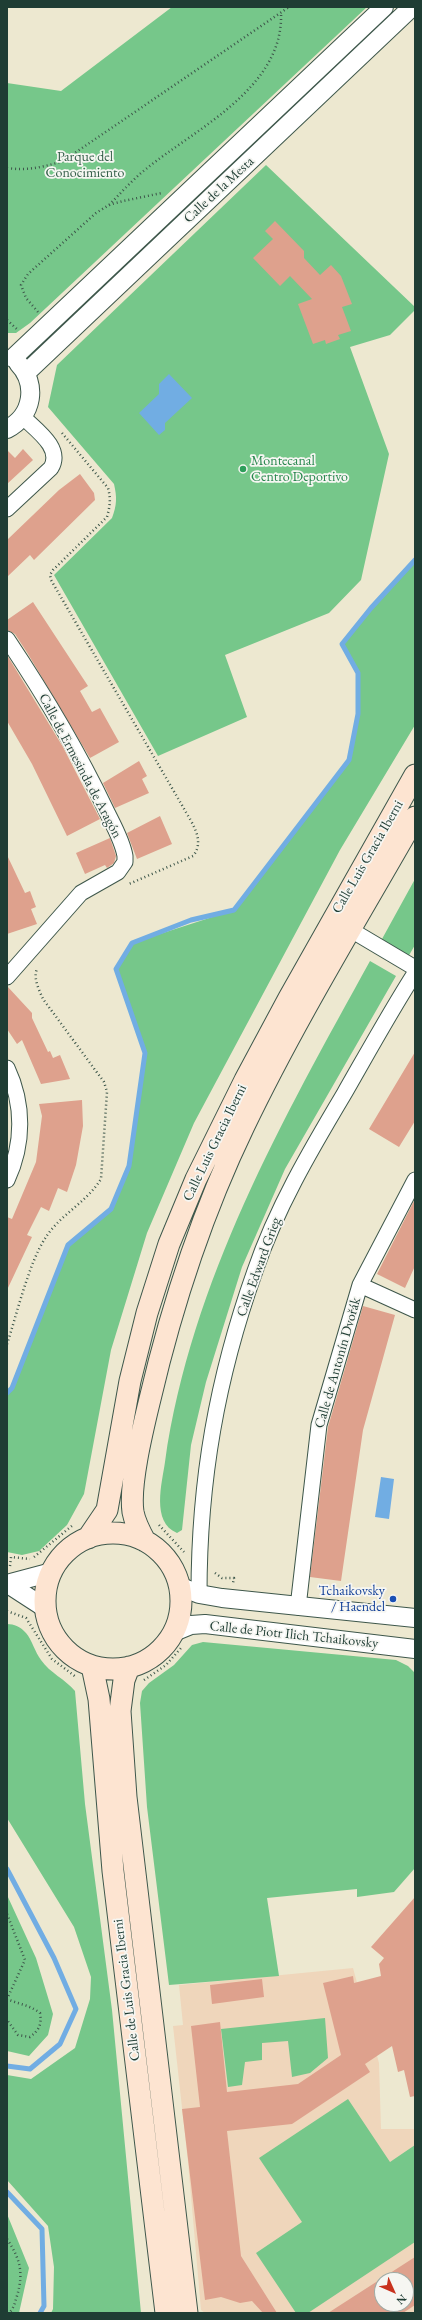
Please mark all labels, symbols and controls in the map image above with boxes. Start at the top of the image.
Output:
park label: Parque del Conocimiento [46,149,124,182]
street label: Calle de la Mesta [180,153,258,227]
place label: Montecanal Centro Deportivo [251,453,348,486]
marker: Montecanal Centro Deportivo [238,464,248,474]
street label: Calle de Ermesinda de Aragón [35,691,125,841]
street label: Calle Luis Gracia Iberni [329,797,407,917]
street label: Calle Luis Gracia Iberni [179,1082,251,1204]
street label: Calle Edward Grieg [233,1215,285,1319]
street label: Calle de Antonín Dvořák [311,1296,365,1430]
place label: Tchaikovsky / Haendel [319,1583,385,1616]
marker: Tchaikovsky / Haendel [388,1594,398,1604]
street label: Calle de Piotr Ilich Tchaikovsky [209,1618,379,1652]
street label: Calle de Luis Gracia Iberni [110,1918,144,2062]
north arrow [374,2272,414,2312]
text: N [394,2292,410,2308]

